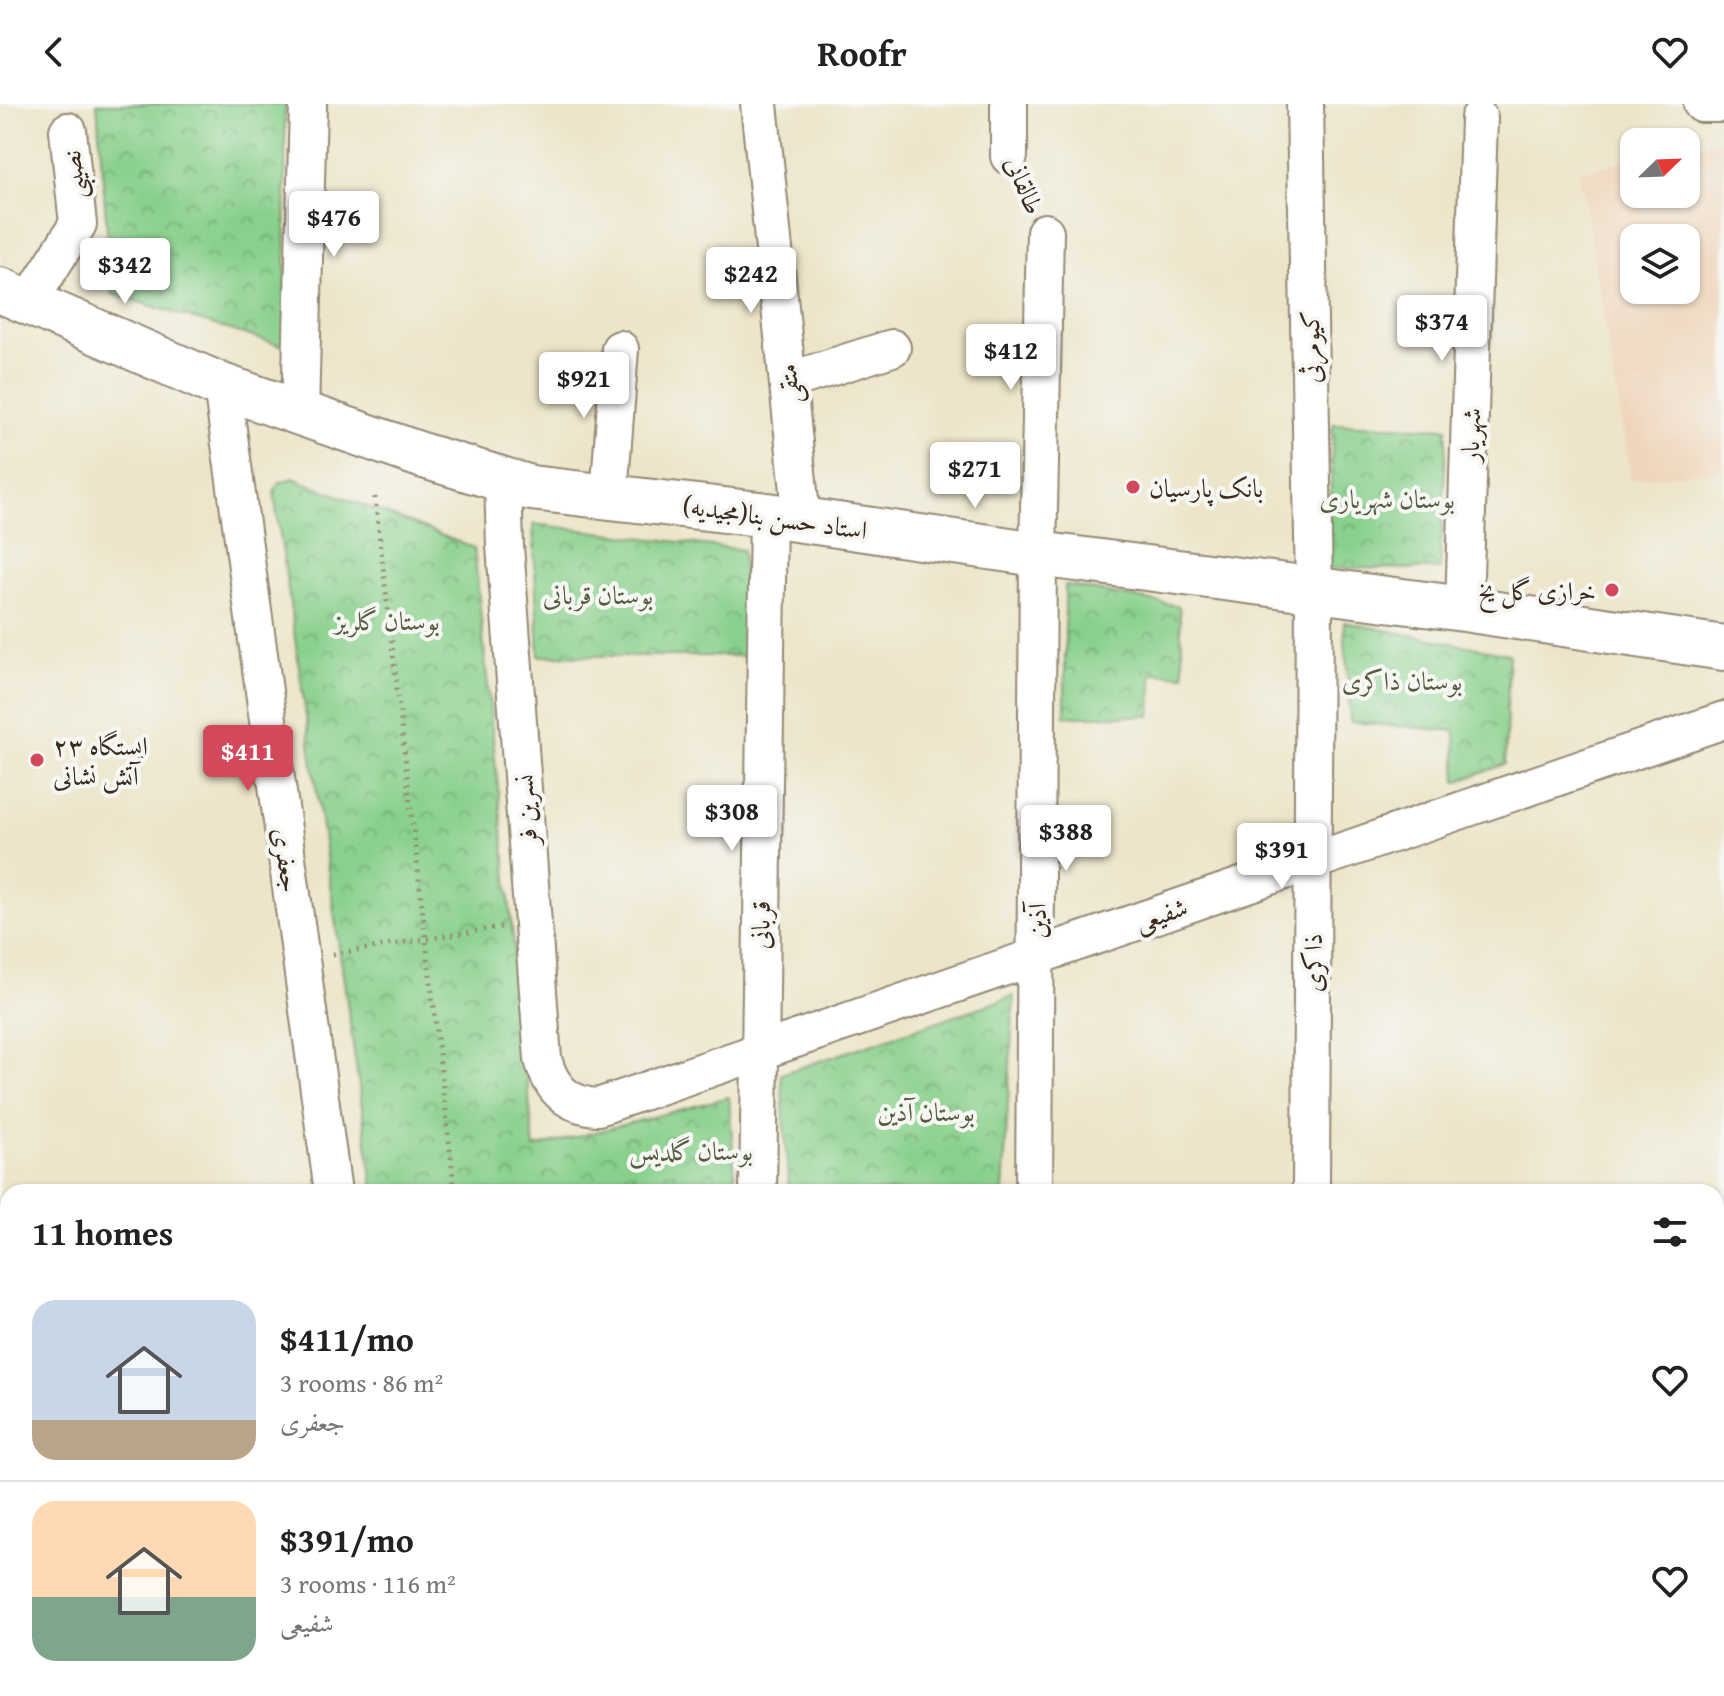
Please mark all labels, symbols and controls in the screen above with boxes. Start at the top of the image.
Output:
text: Roofr [817,26,907,79]
icon: back [32,30,76,74]
icon: heart [1648,30,1692,74]
north arrow [1620,128,1700,208]
map controls [1620,128,1700,304]
street label: نصیبی [51,148,97,201]
street label: طالقانی [996,150,1054,220]
pin: $476 [287,191,381,259]
text: $476 [307,197,361,236]
button: layers [1620,224,1700,304]
pin: $342 [78,238,172,306]
text: $342 [98,244,152,283]
pin: $242 [704,247,798,315]
text: $242 [724,253,778,292]
pin: $374 [1395,295,1489,363]
text: $374 [1415,301,1469,340]
street label: کیومرثی [1290,310,1330,384]
pin: $412 [964,324,1058,392]
text: $412 [984,330,1038,369]
pin: $921 [537,352,631,420]
text: $921 [557,358,611,397]
street label: متقی [767,362,809,406]
street label: شهریار [1449,407,1490,466]
pin: $271 [928,442,1022,510]
text: $271 [948,448,1002,487]
place label: بانک پارسیان [1149,468,1263,507]
marker: بانک پارسیان [1124,478,1142,496]
park label: بوستان شهریاری [1319,479,1455,518]
street label: استاد حسن بنا(مجیدیه) [680,485,870,549]
place label: خرازی گل یخ [1478,571,1596,613]
park label: بوستان قربانی [543,575,653,614]
marker: خرازی گل یخ [1603,581,1621,599]
park label: بوستان گلریز [331,601,440,640]
park label: بوستان ذاکری [1342,661,1462,700]
pin: $411 [201,725,295,793]
place label: ایستگاه ۲۳ آتش نشانی [53,726,148,795]
text: $411 [221,731,275,770]
marker: ایستگاه ۲۳ آتش نشانی [28,751,46,769]
street label: نسرین فر [503,773,547,850]
pin: $308 [685,785,779,853]
text: $308 [705,791,759,830]
pin: $388 [1019,805,1113,873]
text: $388 [1039,811,1093,850]
pin: $391 [1235,823,1329,891]
street label: جعفری [263,825,311,895]
text: $391 [1255,829,1309,868]
street label: شفیعی [1129,887,1193,941]
street label: قربانی [740,900,780,950]
street label: آذین [1017,901,1056,939]
street label: ذاکری [1293,933,1332,993]
park label: بوستان آذین [877,1092,975,1131]
park label: بوستان گلدیس [629,1131,753,1170]
text: 11 homes [32,1208,173,1257]
icon: filters [1648,1210,1692,1254]
text: $411/mo [280,1314,414,1363]
icon: home [96,1332,192,1428]
icon: heart [1648,1358,1692,1402]
text: 3 rooms · 86 m² [280,1363,443,1402]
text: جعفری [280,1402,345,1441]
text: $391/mo [280,1515,414,1564]
icon: home [96,1533,192,1629]
icon: heart [1648,1559,1692,1603]
text: 3 rooms · 116 m² [280,1564,456,1603]
text: شفیعی [280,1603,334,1642]

